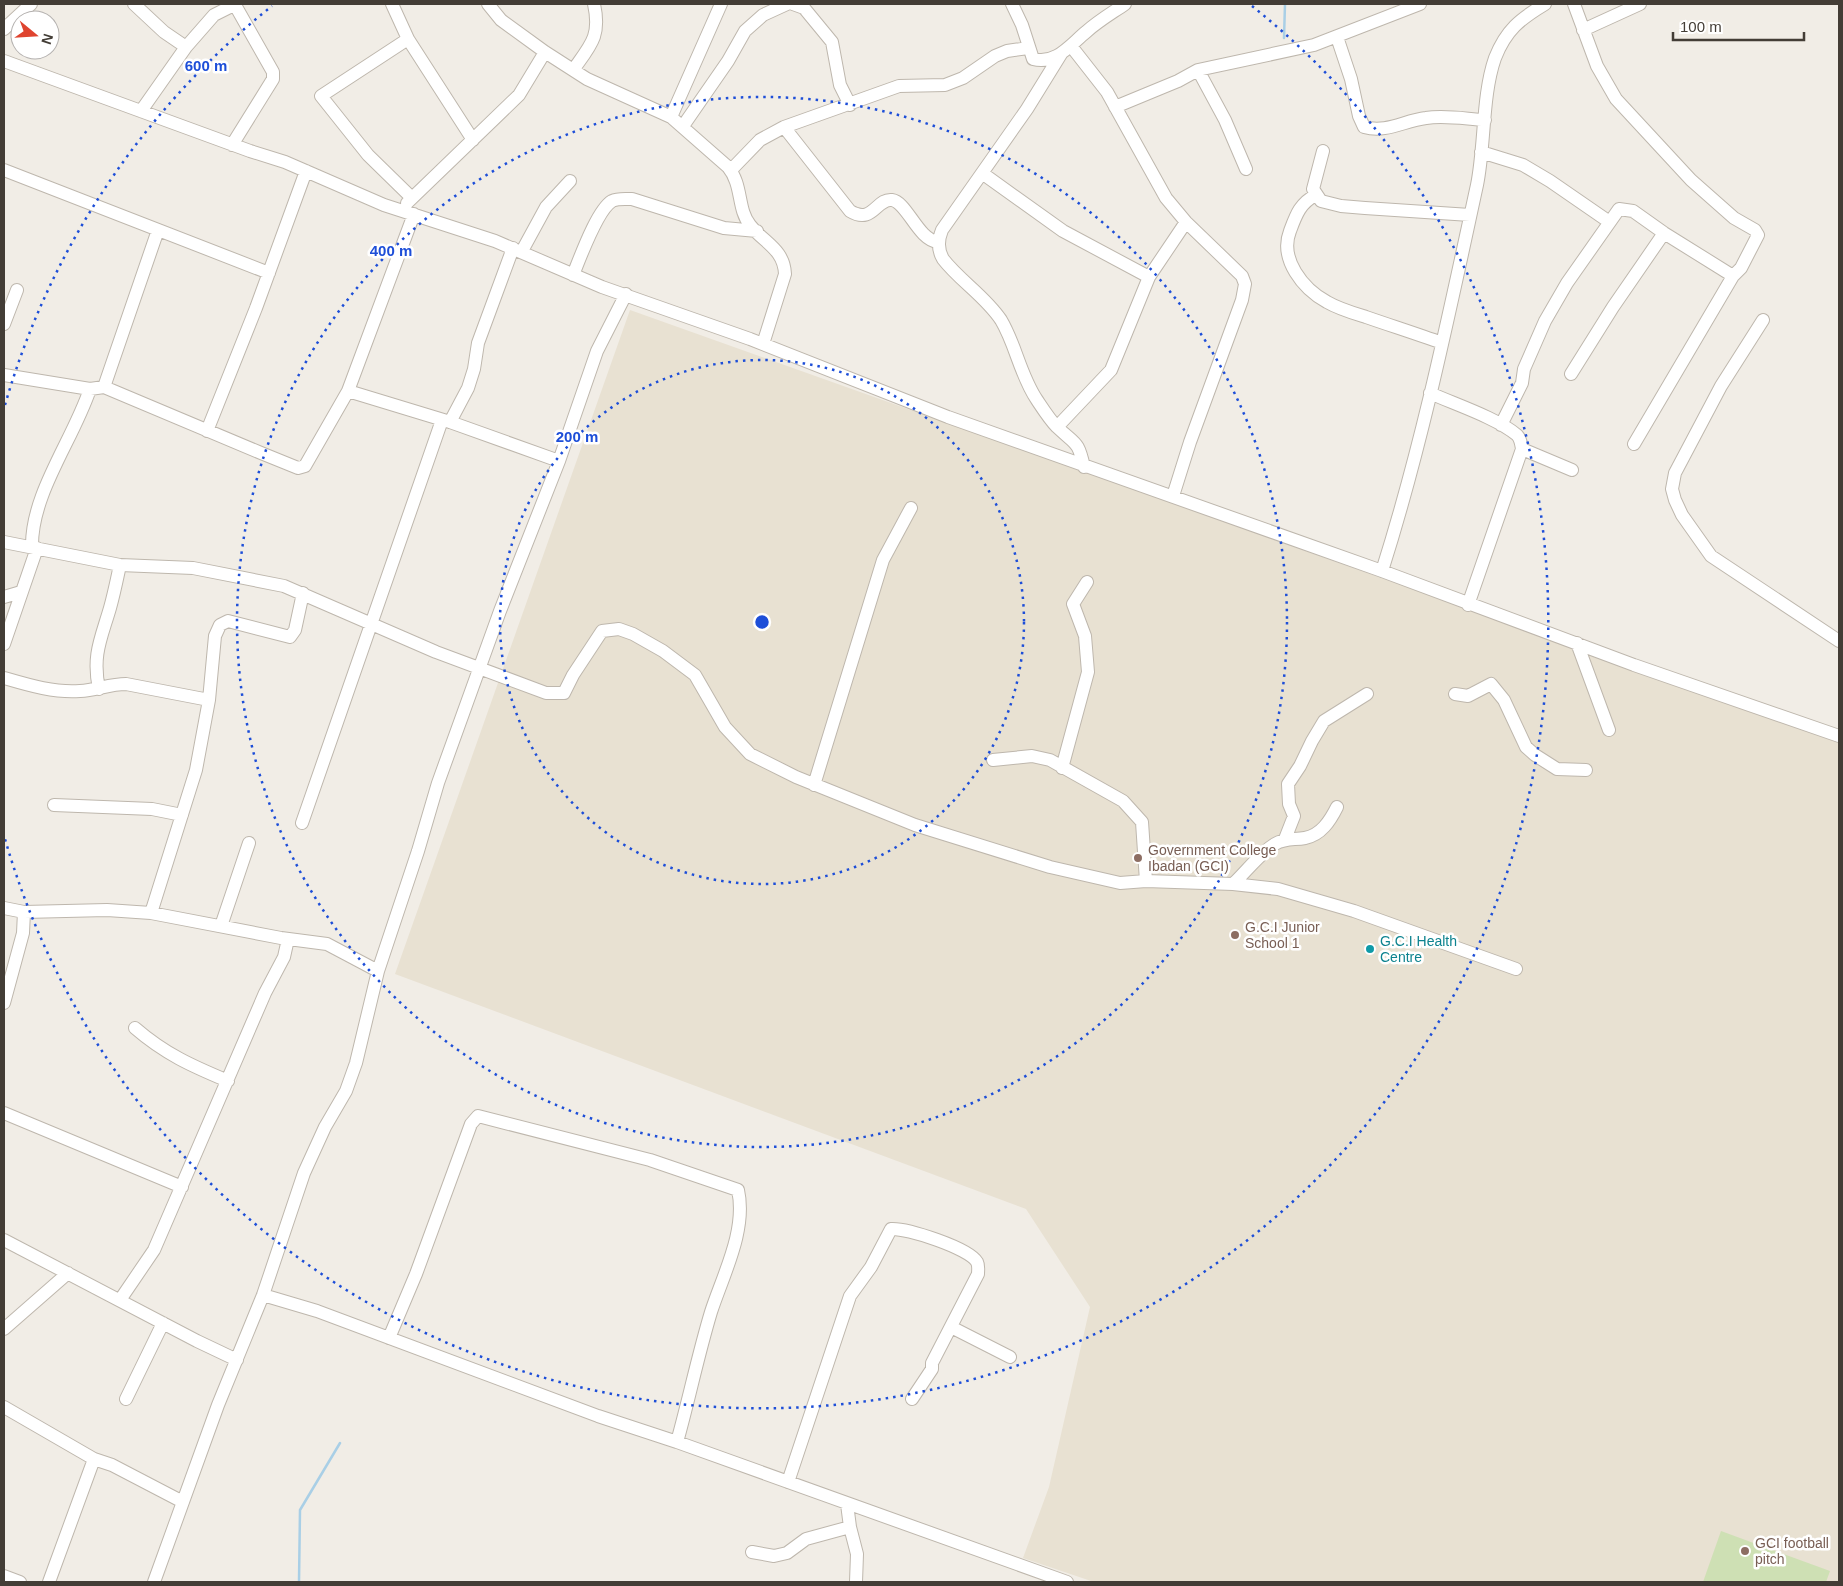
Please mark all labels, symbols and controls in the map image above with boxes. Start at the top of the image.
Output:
north arrow [10,10,60,60]
scale bar [1673,10,1804,42]
text: 100 m [1680,18,1722,35]
text: N [38,32,57,46]
text: 600 m [185,57,227,74]
text: 400 m [370,242,412,259]
text: 200 m [556,428,598,445]
centre of rings [753,613,771,631]
place label: Government College Ibadan (GCI) [1148,842,1277,874]
marker: Government College Ibadan (GCI) [1132,852,1144,864]
place label: G.C.I Junior School 1 [1245,919,1320,951]
marker: G.C.I Junior School 1 [1229,929,1241,941]
place label: G.C.I Health Centre [1380,933,1457,965]
marker: G.C.I Health Centre [1364,943,1376,955]
place label: GCI football pitch [1755,1535,1829,1567]
marker: GCI football pitch [1739,1545,1751,1557]

